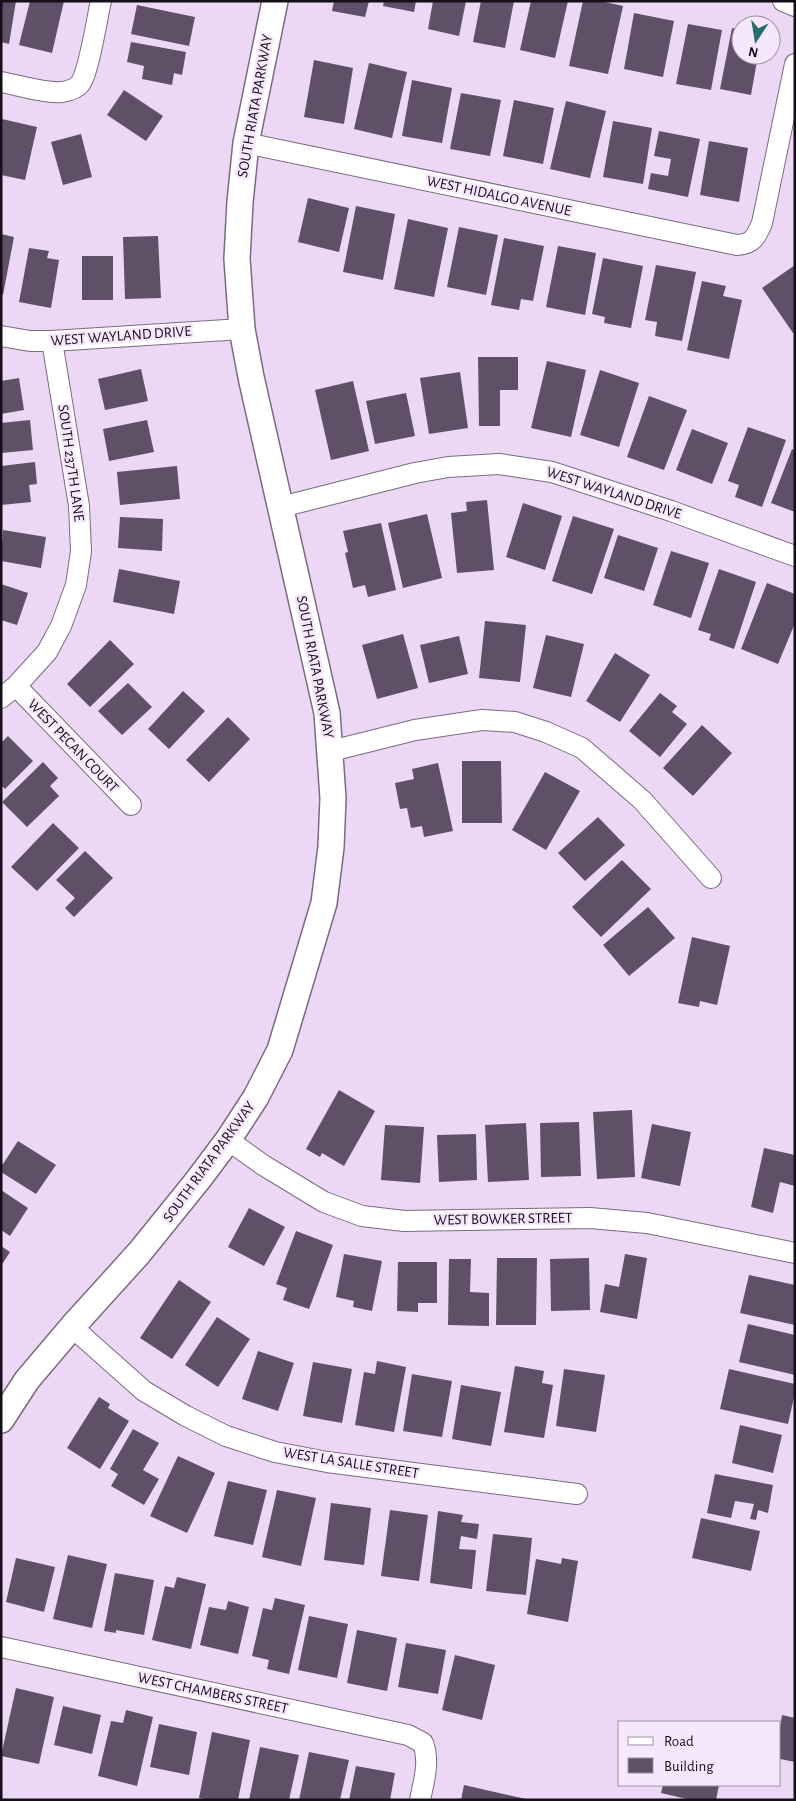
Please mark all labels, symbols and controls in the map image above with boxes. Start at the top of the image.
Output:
north arrow [731,15,781,65]
street label: SOUTH RIATA PARKWAY [235,33,275,179]
text: N [747,44,760,60]
street label: WEST HIDALGO AVENUE [425,173,573,219]
street label: WEST WAYLAND DRIVE [50,324,192,348]
street label: SOUTH 237TH LANE [55,404,87,522]
street label: WEST WAYLAND DRIVE [545,464,683,522]
street label: SOUTH RIATA PARKWAY [294,594,336,740]
street label: WEST PECAN COURT [25,697,122,796]
street label: SOUTH RIATA PARKWAY [160,1099,258,1225]
street label: WEST BOWKER STREET [434,1210,573,1228]
street label: WEST LA SALLE STREET [282,1445,420,1481]
street label: WEST CHAMBERS STREET [136,1670,290,1716]
legend [618,1721,781,1786]
text: Road [664,1734,694,1749]
text: Building [664,1759,714,1774]

